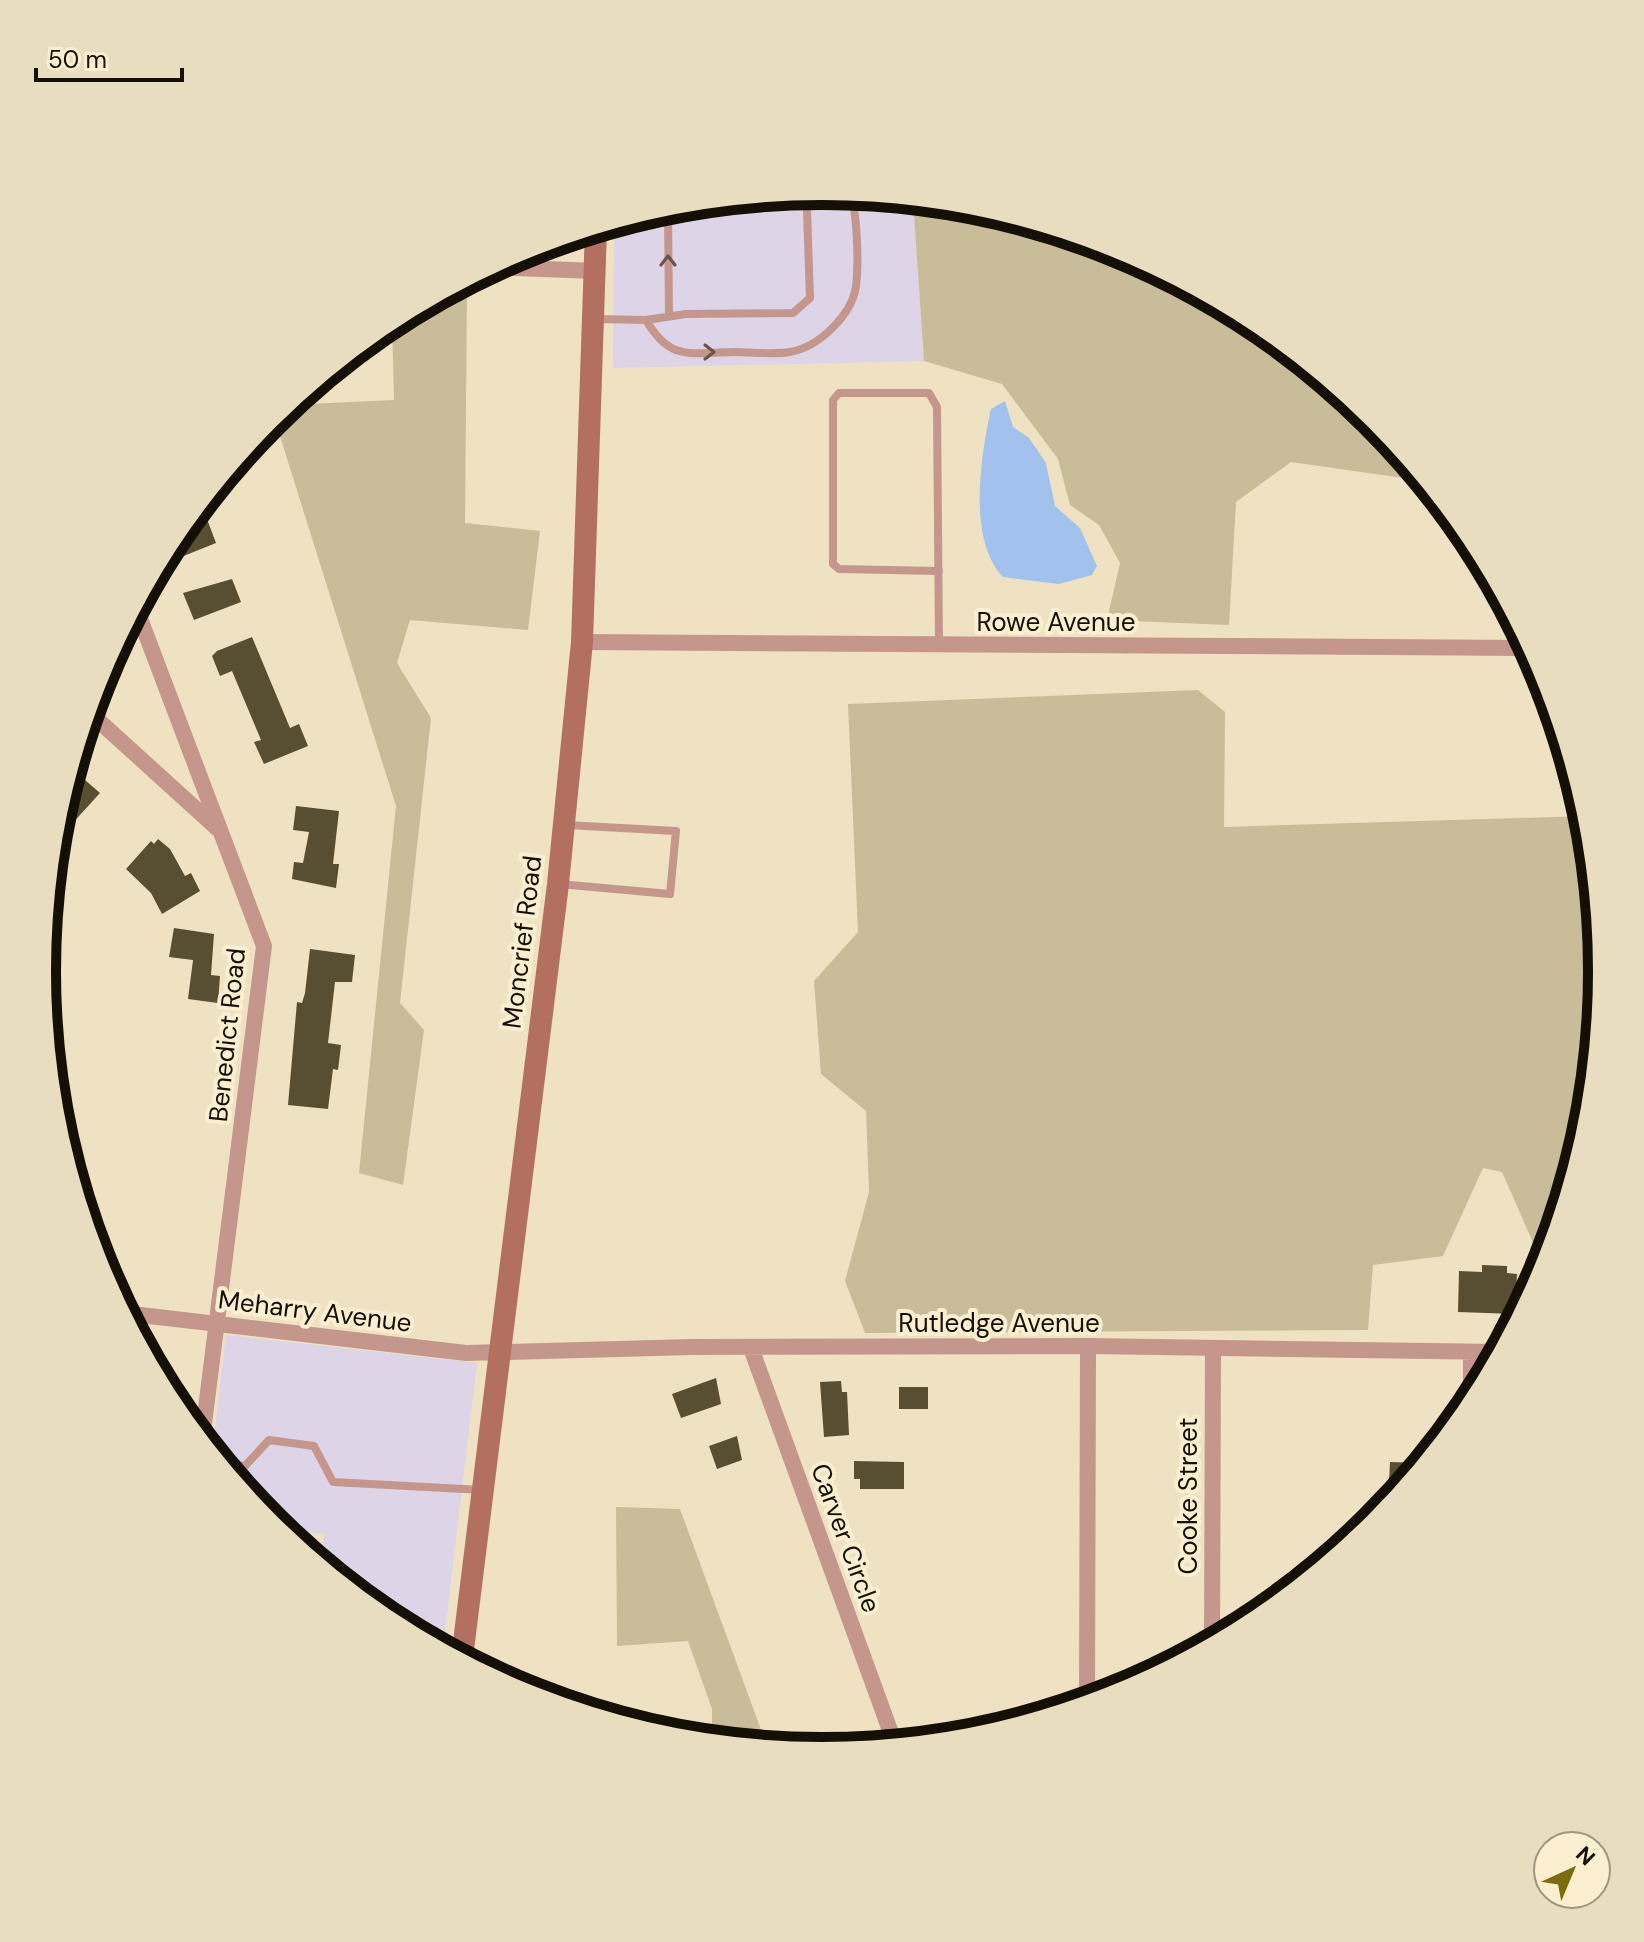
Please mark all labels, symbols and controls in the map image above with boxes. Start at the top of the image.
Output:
scale bar [36,32,182,82]
text: 50 m [48,44,107,75]
one-way arrow [659,254,677,267]
one-way arrow [703,343,716,361]
street label: Rowe Avenue [977,605,1135,639]
street label: Moncrief Road [495,854,549,1030]
street label: Benedict Road [201,946,253,1124]
street label: Meharry Avenue [216,1282,414,1340]
street label: Rutledge Avenue [898,1306,1100,1340]
street label: Cooke Street [1171,1417,1205,1575]
street label: Carver Circle [803,1459,889,1617]
north arrow [1532,1830,1612,1910]
text: N [1570,1840,1601,1872]

